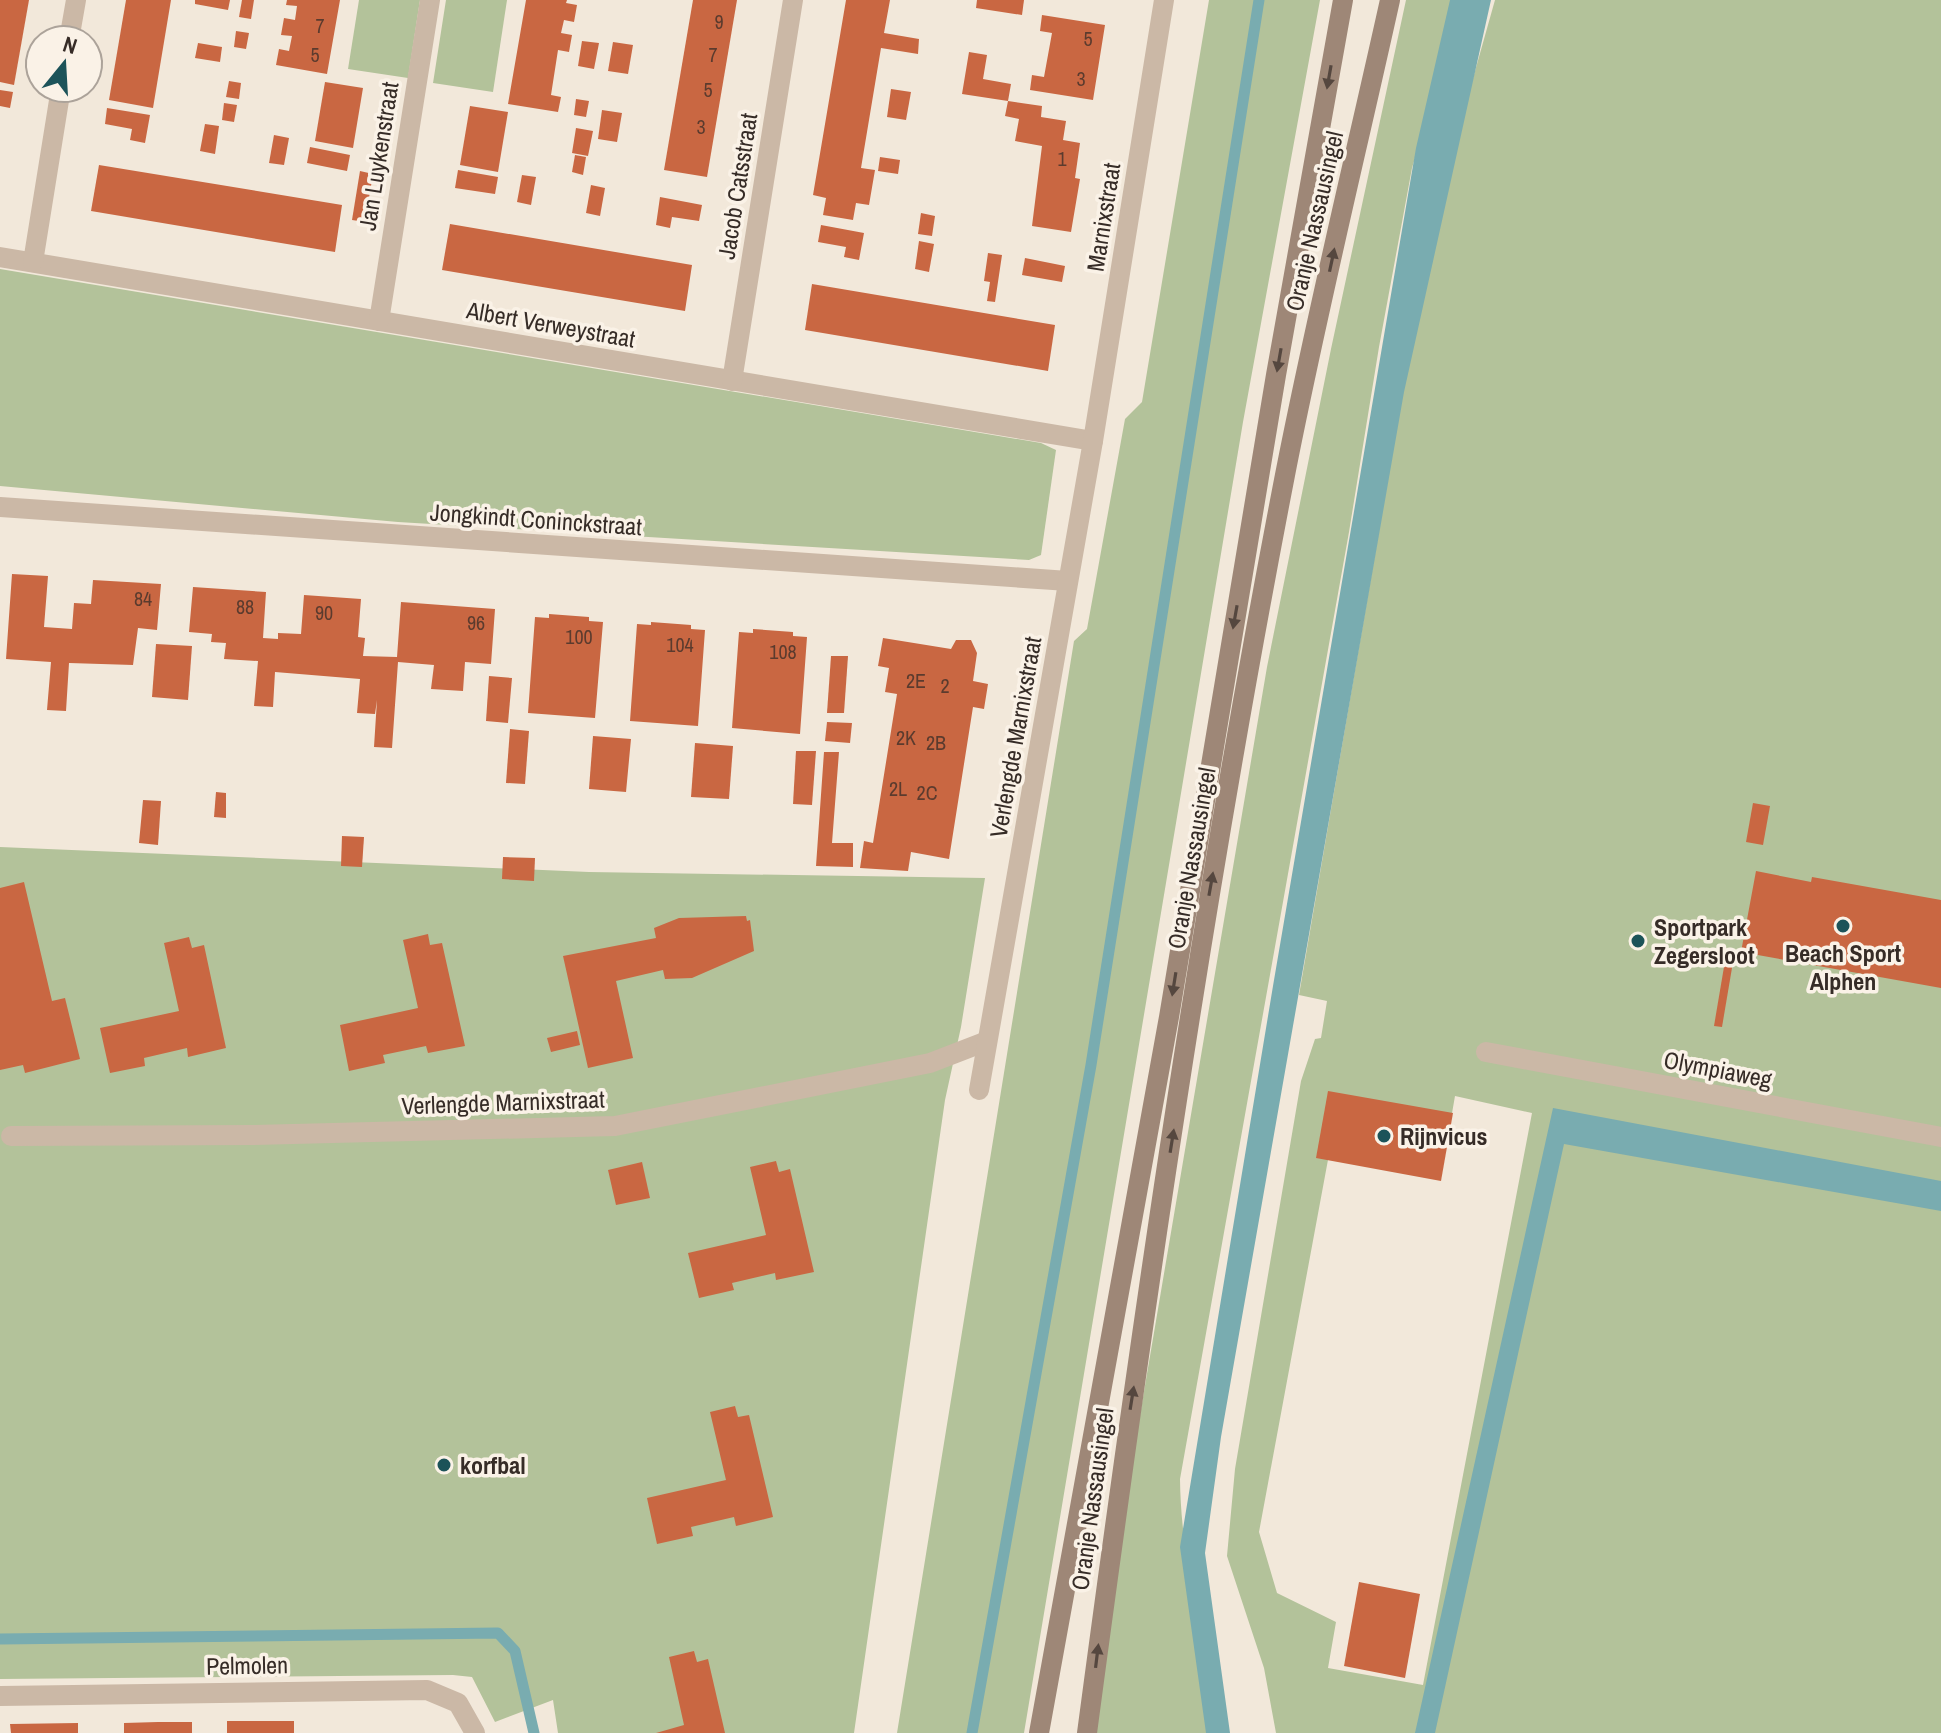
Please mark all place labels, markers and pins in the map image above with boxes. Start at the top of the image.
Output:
place label: Sportpark Zegersloot [1654,911,1755,971]
marker: Beach Sport Alphen [1834,917,1852,935]
marker: Sportpark Zegersloot [1629,932,1647,950]
place label: Beach Sport Alphen [1785,937,1901,997]
place label: Rijnvicus [1400,1120,1488,1152]
marker: Rijnvicus [1375,1127,1393,1145]
place label: korfbal [460,1449,526,1481]
marker: korfbal [435,1456,453,1474]

